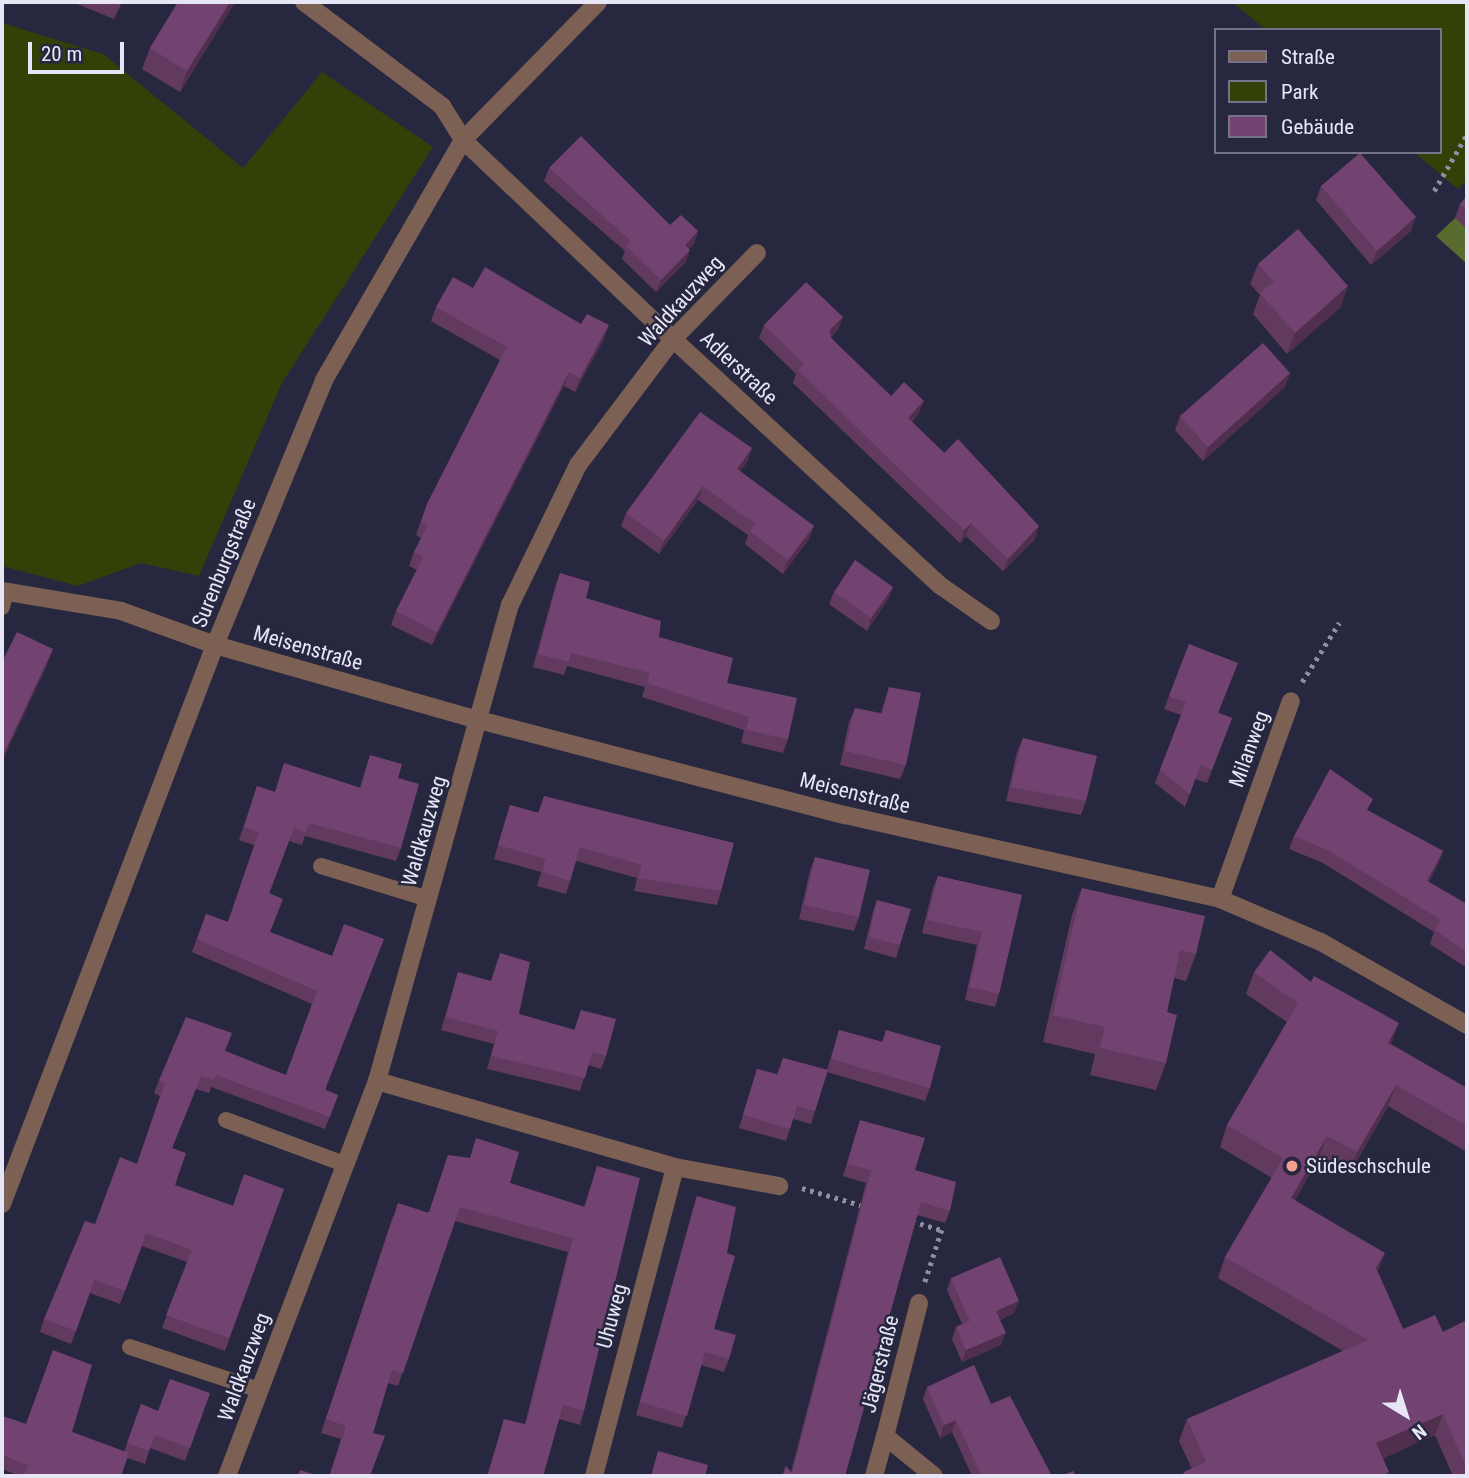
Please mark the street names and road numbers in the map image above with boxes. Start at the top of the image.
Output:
street label: Waldkauzweg [634,250,728,352]
street label: Adlerstraße [695,326,783,410]
street label: Surenburgstraße [187,495,261,631]
street label: Meisenstraße [250,620,366,676]
street label: Milanweg [1224,707,1274,791]
street label: Meisenstraße [797,767,913,819]
street label: Waldkauzweg [396,773,452,889]
street label: Uhuweg [591,1281,633,1351]
street label: Waldkauzweg [213,1309,275,1425]
street label: Jägerstraße [856,1313,904,1415]

